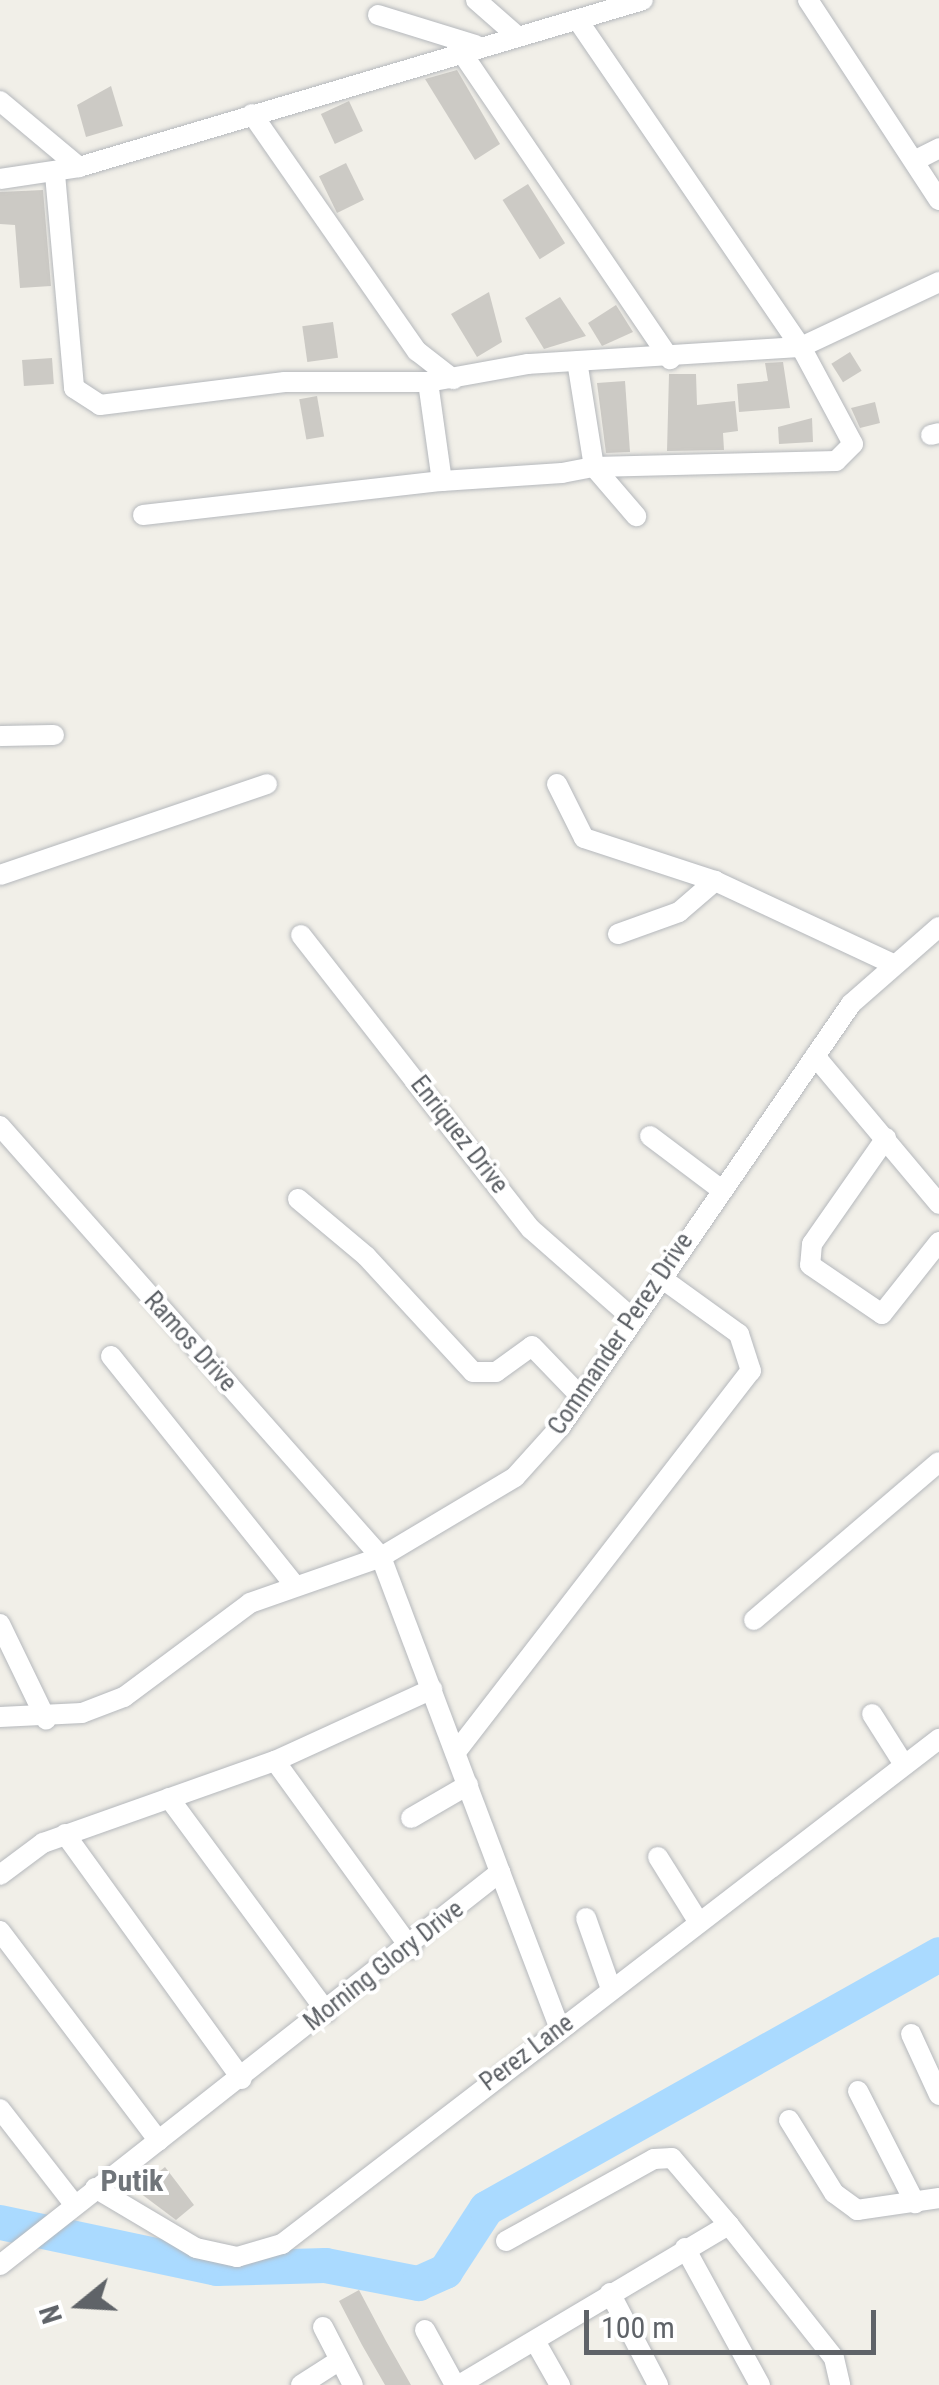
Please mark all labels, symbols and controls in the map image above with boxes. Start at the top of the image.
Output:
street label: Enriquez Drive [404,1070,514,1200]
street label: Commander Perez Drive [542,1227,700,1441]
street label: Ramos Drive [137,1286,243,1398]
street label: Morning Glory Drive [298,1894,470,2038]
street label: Perez Lane [474,2008,580,2098]
district label: Putik [101,2163,163,2199]
north arrow [30,2255,130,2355]
scale bar [589,2290,882,2352]
text: N [33,2301,69,2328]
text: 100 m [601,2310,675,2345]

